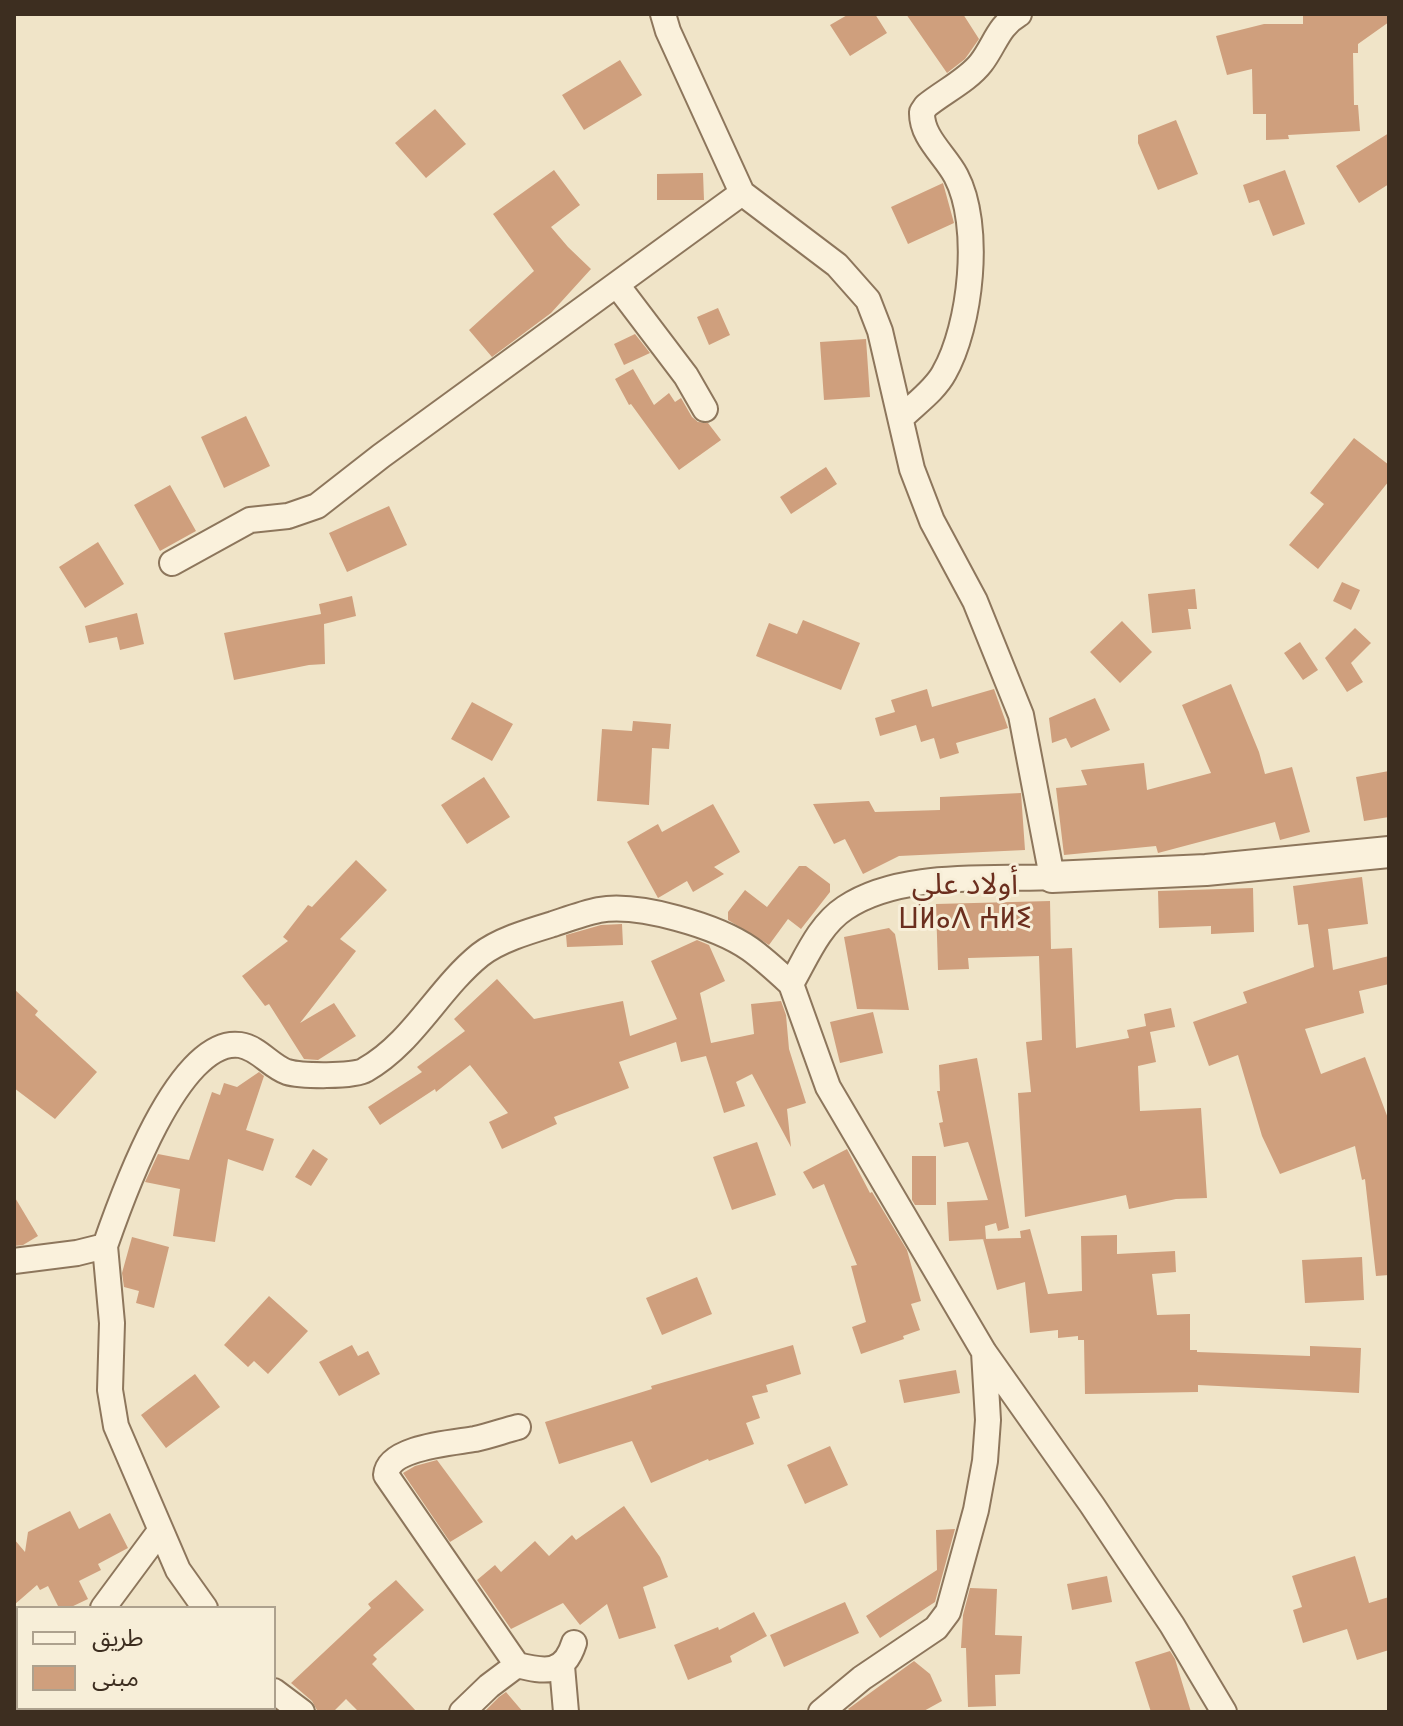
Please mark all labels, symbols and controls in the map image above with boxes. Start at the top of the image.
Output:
district label: أولاد علي ⵡⵍⴰⴷ ⵄⵍⵉ [898,867,1032,938]
legend [16,1606,276,1710]
text: طريق [92,1622,144,1653]
text: مبنى [92,1662,139,1693]

